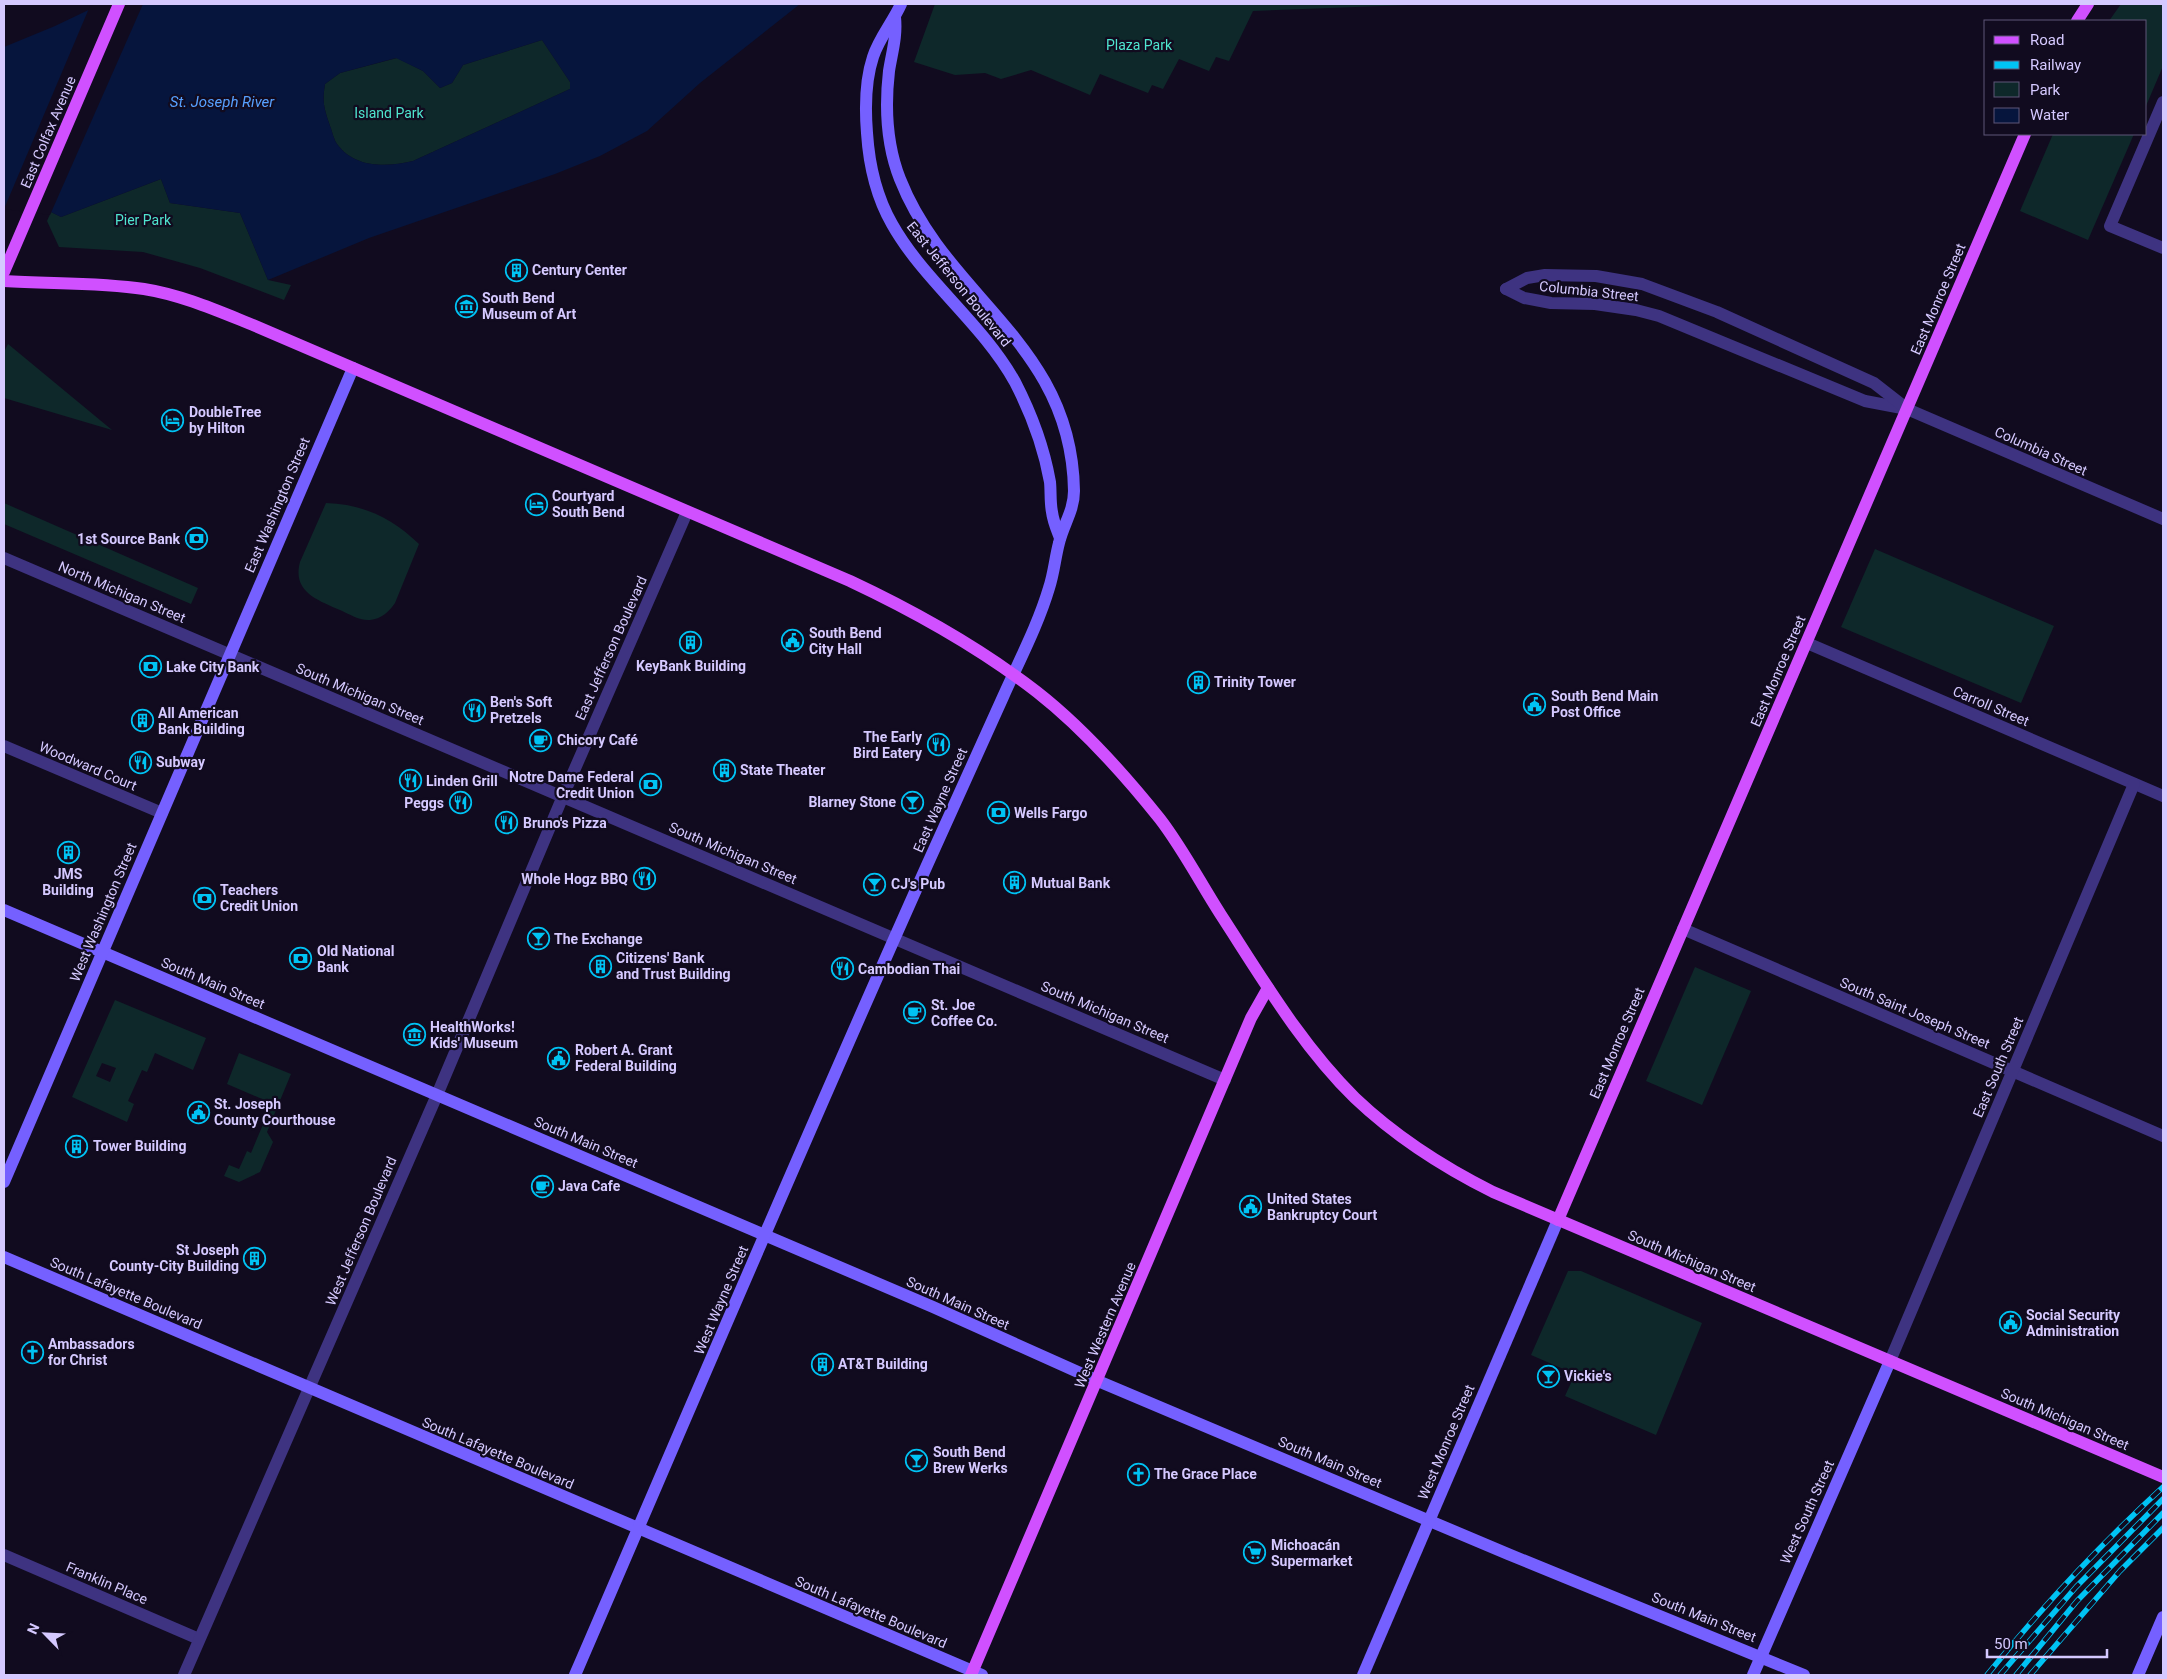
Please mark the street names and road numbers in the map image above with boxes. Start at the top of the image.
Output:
street label: East Colfax Avenue [17,74,79,190]
street label: East Jefferson Boulevard [904,218,1014,350]
street label: East Monroe Street [1907,241,1969,357]
street label: Columbia Street [1539,278,1640,304]
street label: Columbia Street [1992,423,2090,479]
street label: East Washington Street [241,435,313,575]
street label: North Michigan Street [56,558,188,626]
street label: East Jefferson Boulevard [572,573,650,723]
street label: East Monroe Street [1747,613,1809,729]
street label: South Michigan Street [294,660,427,728]
street label: Carroll Street [1950,683,2032,729]
street label: Woodward Court [37,738,140,794]
street label: East Wayne Street [910,745,970,855]
street label: South Michigan Street [667,819,800,887]
street label: West Washington Street [66,840,140,984]
street label: South Main Street [159,954,268,1012]
street label: South Saint Joseph Street [1838,974,1993,1052]
street label: South Michigan Street [1039,978,1172,1046]
street label: East Monroe Street [1586,985,1648,1101]
street label: East South Street [1970,1014,2027,1120]
street label: South Main Street [532,1113,641,1171]
street label: West Jefferson Boulevard [322,1154,400,1308]
street label: South Michigan Street [1626,1227,1759,1295]
street label: West Wayne Street [691,1243,751,1357]
street label: South Lafayette Boulevard [48,1254,204,1332]
street label: West Western Avenue [1071,1260,1139,1390]
street label: South Main Street [904,1273,1012,1333]
street label: West Monroe Street [1415,1382,1478,1502]
street label: South Michigan Street [1999,1385,2132,1453]
street label: South Lafayette Boulevard [420,1414,576,1492]
street label: South Main Street [1276,1433,1385,1491]
street label: West South Street [1777,1457,1837,1566]
street label: Franklin Place [64,1559,150,1607]
street label: South Lafayette Boulevard [793,1573,949,1651]
street label: South Main Street [1649,1589,1759,1645]

